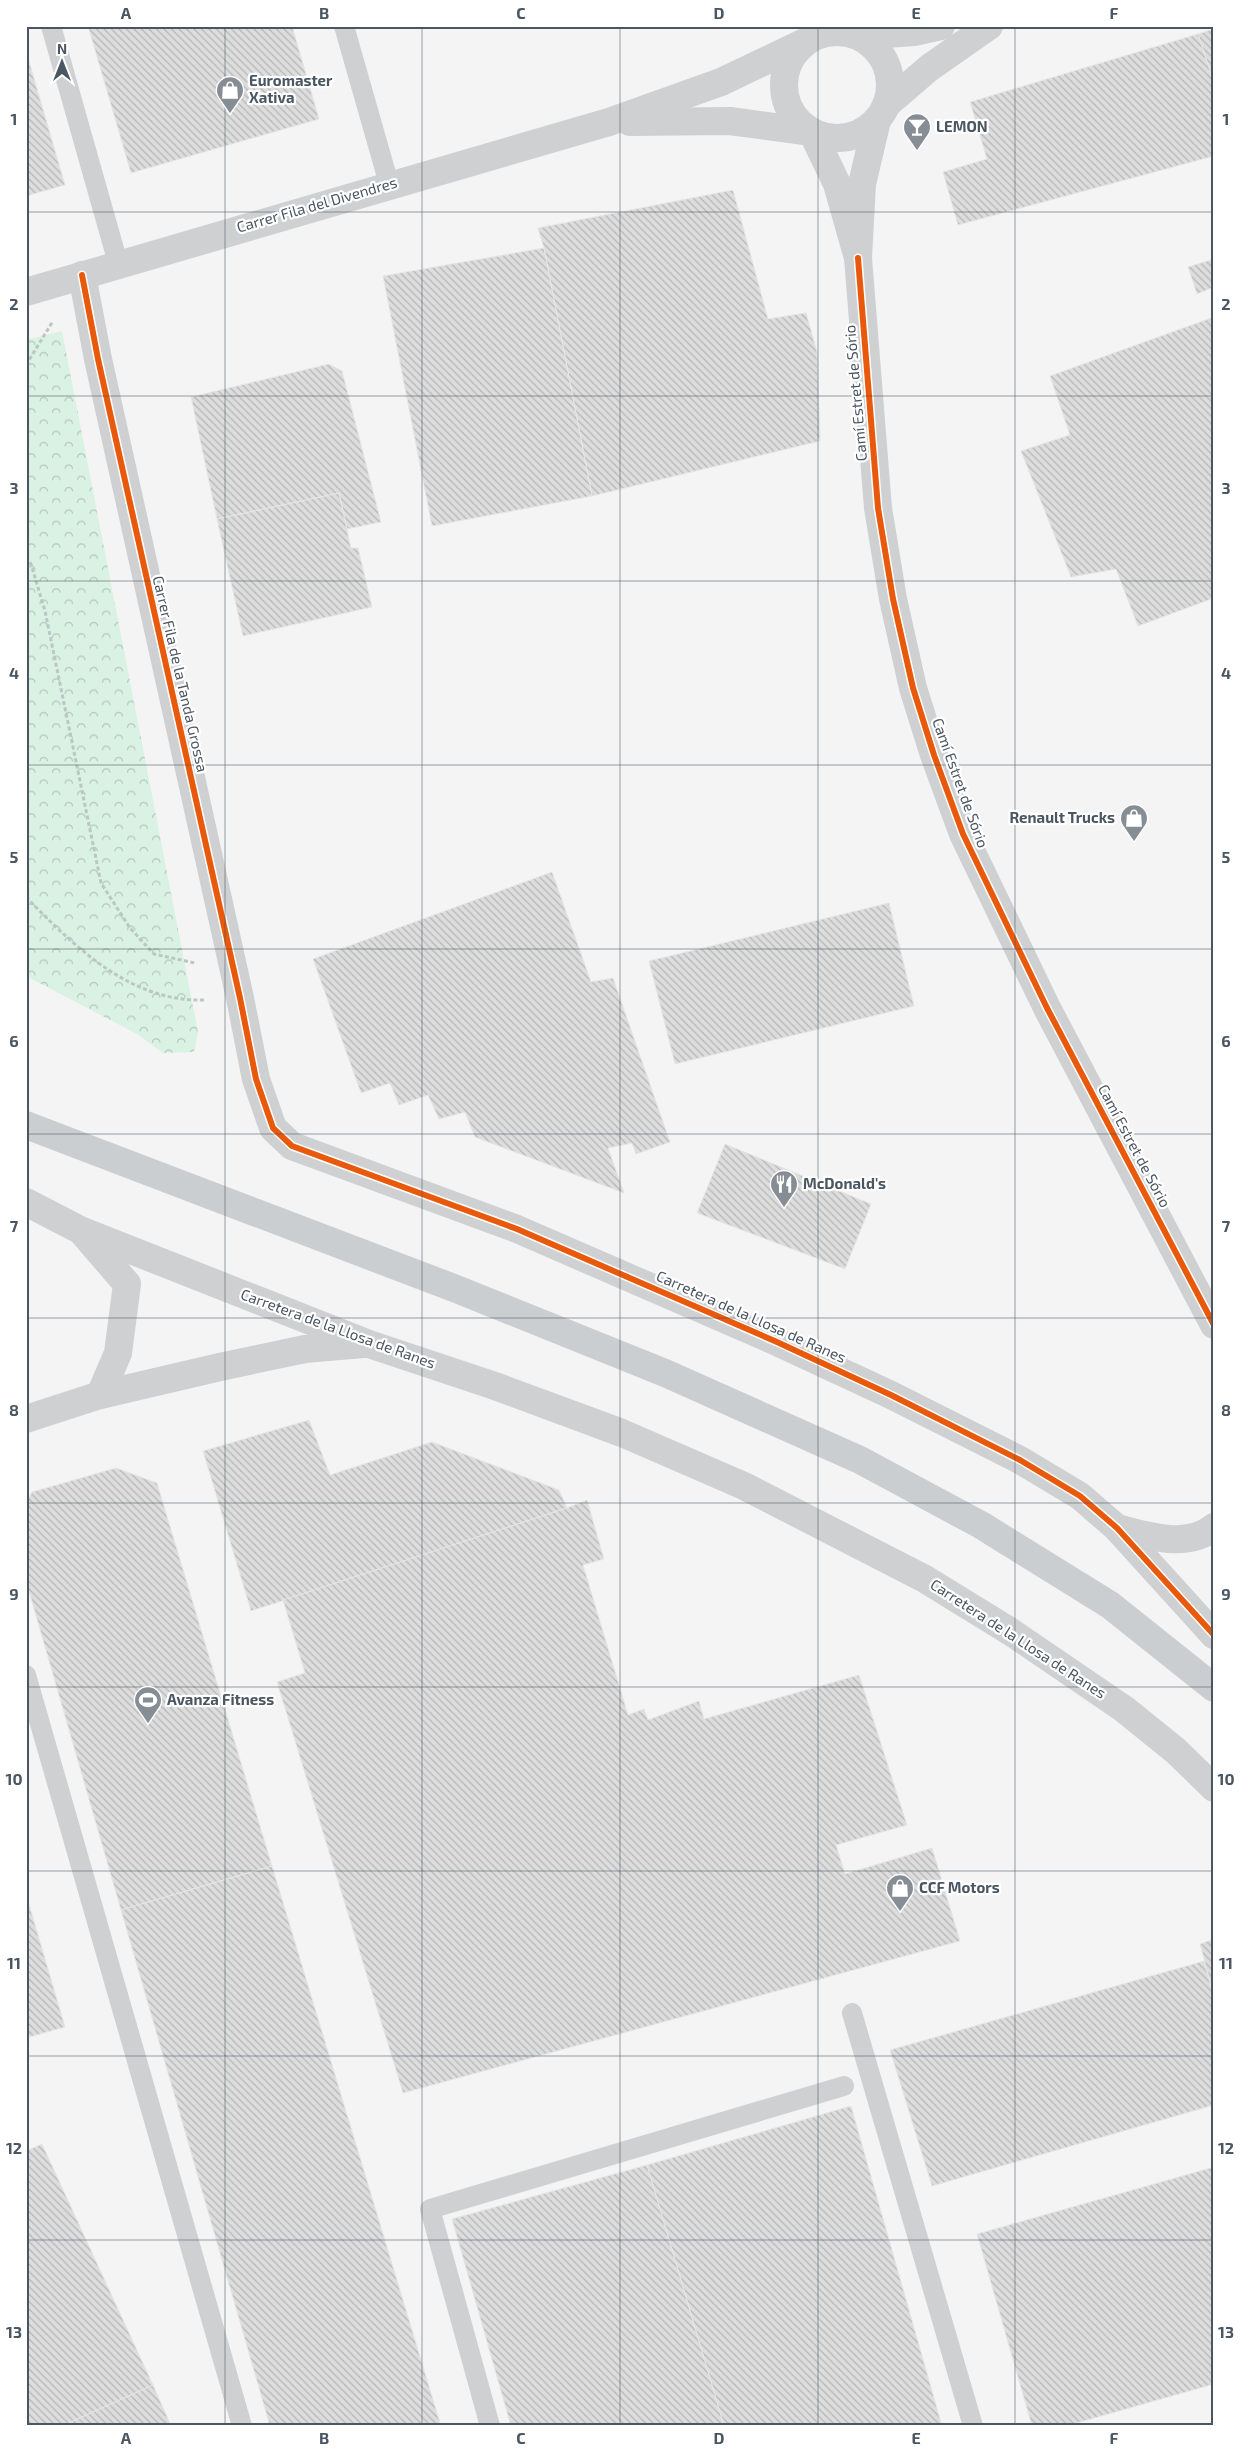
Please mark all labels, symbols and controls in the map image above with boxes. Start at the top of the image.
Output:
text: A [121,3,132,22]
text: B [319,3,329,22]
text: C [516,3,526,22]
text: D [714,3,725,22]
text: E [911,3,921,22]
text: F [1110,3,1119,22]
north arrow [38,38,88,88]
text: N [57,40,67,57]
place label: Euromaster Xativa [249,71,333,106]
shop icon: Euromaster Xativa [215,75,245,114]
text: 1 [11,109,17,128]
text: 1 [1223,109,1229,128]
bar icon: LEMON [902,112,932,151]
place label: LEMON [936,117,988,135]
street label: Carrer Fila del Divendres [234,173,399,236]
text: 2 [9,294,19,313]
text: 2 [1221,294,1231,313]
street label: Camí Estret de Sório [840,324,870,462]
text: 3 [9,478,19,497]
text: 3 [1221,478,1231,497]
street label: Carrer Fila de la Tanda Grossa [150,574,212,774]
text: 4 [9,663,19,682]
text: 4 [1221,663,1231,682]
street label: Camí Estret de Sório [929,715,993,850]
shop icon: Renault Trucks [1119,803,1149,842]
place label: Renault Trucks [1009,808,1115,826]
text: 5 [10,847,19,866]
text: 5 [1222,847,1231,866]
text: 6 [9,1031,19,1050]
text: 6 [1221,1031,1231,1050]
street label: Camí Estret de Sório [1095,1081,1175,1210]
restaurant icon: McDonald's [769,1169,799,1208]
place label: McDonald's [803,1174,886,1192]
text: 7 [10,1216,19,1235]
text: 7 [1222,1216,1231,1235]
street label: Carretera de la Llosa de Ranes [654,1266,849,1366]
street label: Carretera de la Llosa de Ranes [239,1284,438,1372]
text: 8 [9,1400,19,1419]
text: 8 [1221,1400,1231,1419]
street label: Carretera de la Llosa de Ranes [927,1575,1110,1702]
text: 9 [9,1584,19,1603]
text: 9 [1221,1584,1231,1603]
sports icon: Avanza Fitness [133,1685,163,1724]
place label: Avanza Fitness [167,1690,274,1708]
text: 10 [5,1769,23,1788]
text: 10 [1217,1769,1235,1788]
shop icon: CCF Motors [885,1873,915,1912]
place label: CCF Motors [919,1878,1000,1896]
text: 11 [7,1953,21,1972]
text: 11 [1219,1953,1233,1972]
text: 12 [6,2138,22,2157]
text: 12 [1218,2138,1234,2157]
text: 13 [6,2322,22,2341]
text: 13 [1218,2322,1234,2341]
text: A [121,2428,132,2447]
text: B [319,2428,329,2447]
text: C [516,2428,526,2447]
text: D [714,2428,725,2447]
text: E [911,2428,921,2447]
text: F [1110,2428,1119,2447]

